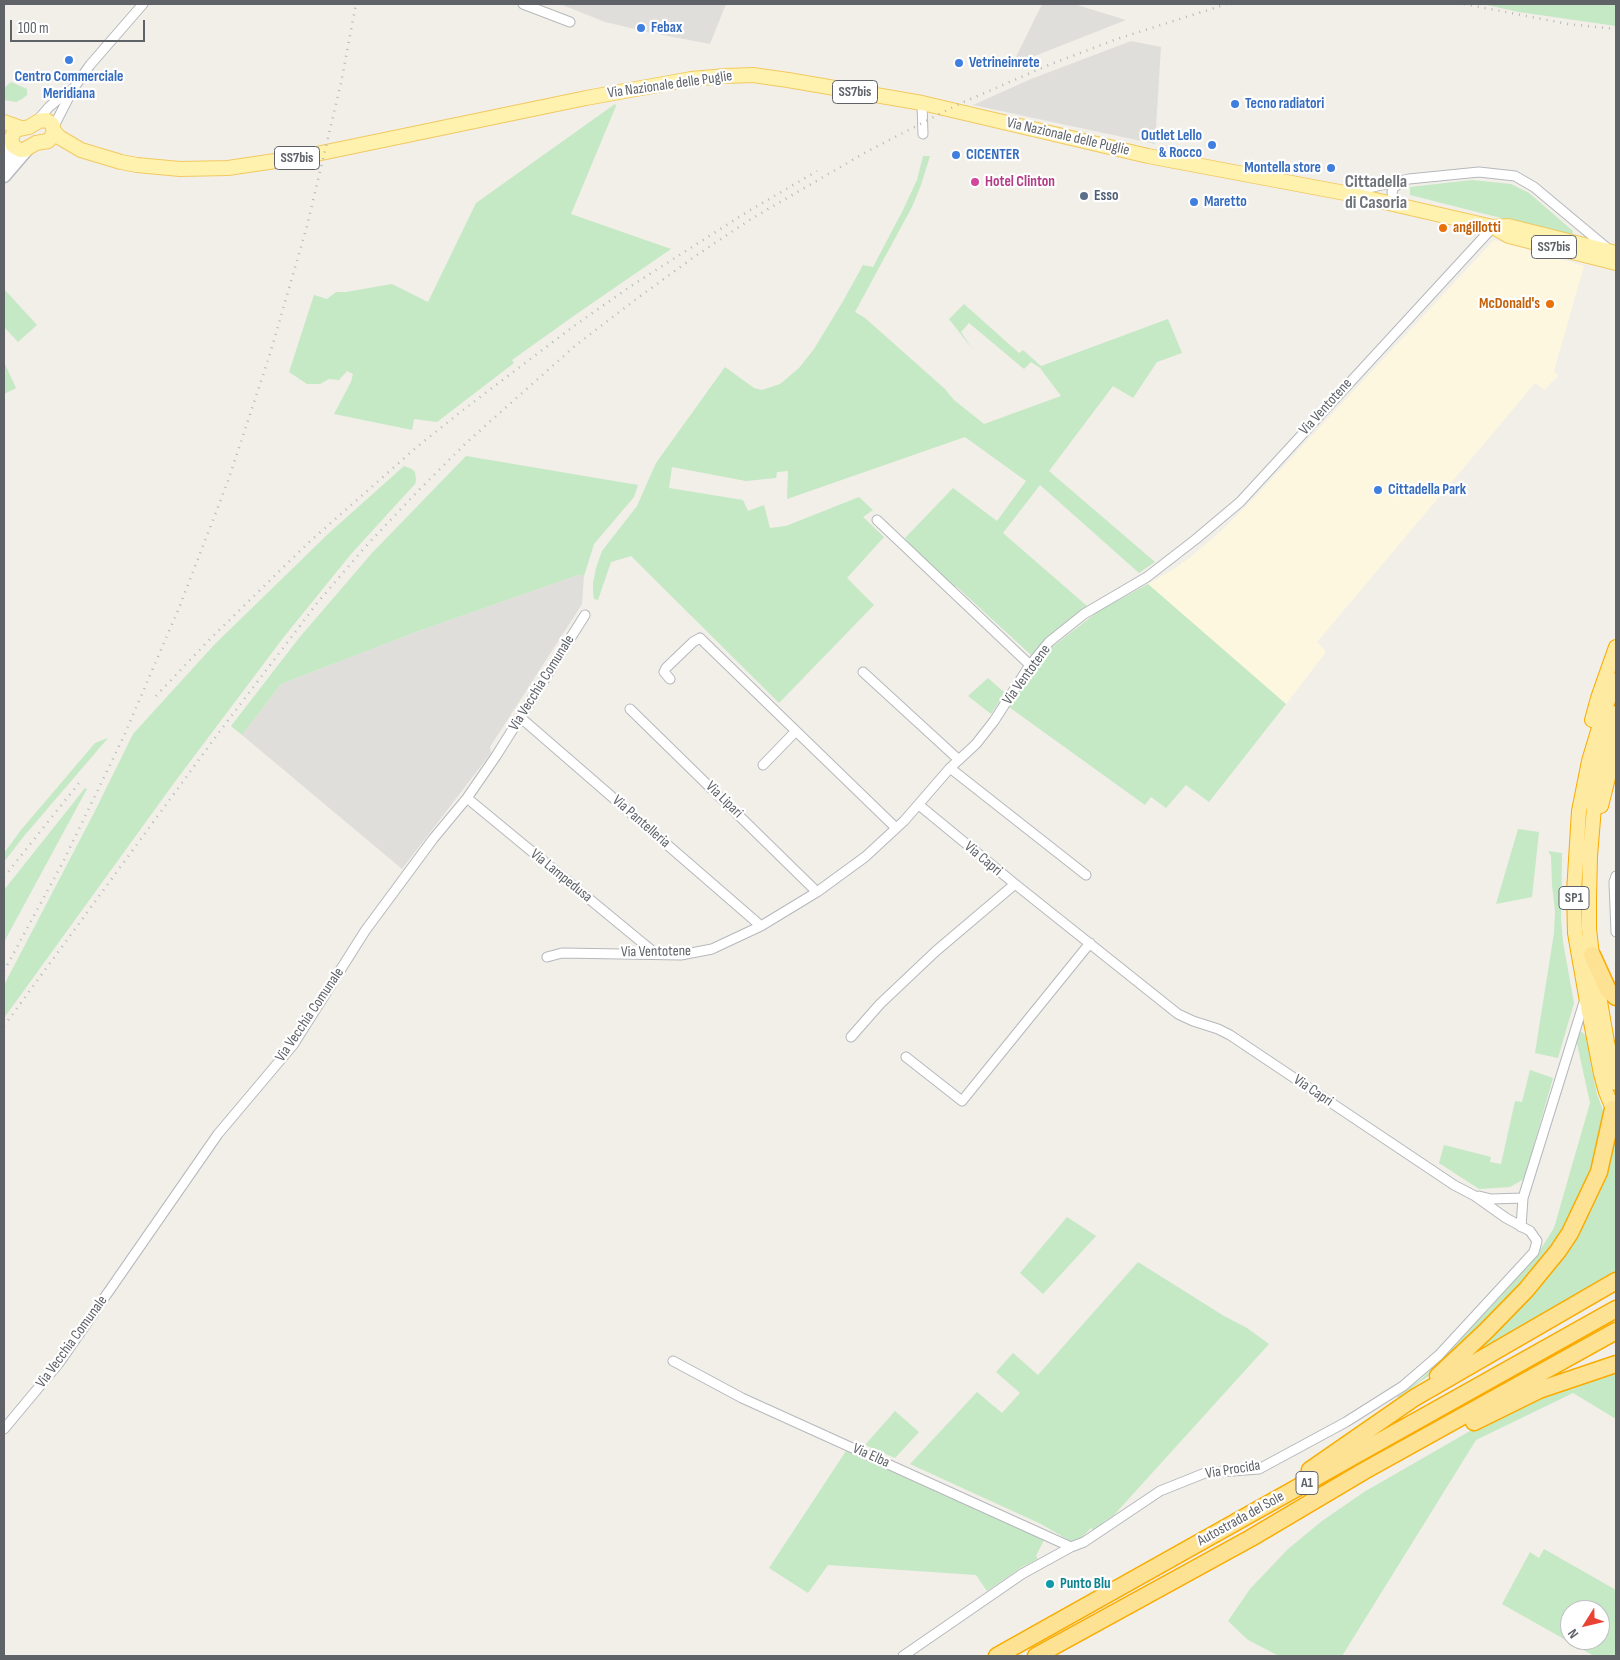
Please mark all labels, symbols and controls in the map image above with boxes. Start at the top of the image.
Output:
scale bar [12,10,148,42]
text: 100 m [18,19,49,38]
place label: Febax [651,19,682,37]
marker: Febax [635,22,647,34]
marker: Centro Commerciale Meridiana [63,54,75,66]
place label: Vetrineinrete [969,54,1040,72]
marker: Vetrineinrete [953,57,965,69]
street label: Via Nazionale delle Puglie [607,67,733,103]
place label: Centro Commerciale Meridiana [15,68,123,103]
road number: SS7bis [832,80,878,104]
place label: Tecno radiatori [1245,95,1324,113]
marker: Tecno radiatori [1229,98,1241,110]
street label: Via Nazionale delle Puglie [1005,114,1131,160]
place label: Outlet Lello & Rocco [1141,127,1202,162]
marker: Outlet Lello & Rocco [1206,139,1218,151]
road number: SS7bis [274,146,320,170]
place label: CICENTER [966,146,1020,164]
marker: CICENTER [950,149,962,161]
place label: Montella store [1244,159,1321,177]
marker: Montella store [1325,162,1337,174]
district label: Cittadella di Casoria [1345,171,1407,213]
place label: Hotel Clinton [985,173,1055,191]
marker: Hotel Clinton [969,176,981,188]
place label: Esso [1094,187,1118,205]
marker: Esso [1078,190,1090,202]
place label: Maretto [1204,193,1247,211]
marker: Maretto [1188,196,1200,208]
place label: angillotti [1453,219,1501,237]
marker: angillotti [1437,222,1449,234]
road number: SS7bis [1532,236,1576,258]
place label: McDonald's [1479,295,1540,313]
marker: McDonald's [1544,298,1556,310]
street label: Via Ventotene [1296,375,1356,439]
place label: Cittadella Park [1388,481,1466,499]
marker: Cittadella Park [1372,484,1384,496]
street label: Via Vecchia Comunale [505,632,579,734]
street label: Via Ventotene [999,641,1055,709]
street label: Via Lipari [702,778,746,822]
street label: Via Pantelleria [608,792,674,852]
street label: Via Capri [960,838,1006,880]
street label: Via Lampedusa [526,846,596,906]
road number: SP1 [1559,886,1589,910]
street label: Via Ventotene [621,942,691,962]
street label: Via Vecchia Comunale [272,965,348,1065]
street label: Via Capri [1290,1071,1336,1111]
street label: Via Vecchia Comunale [33,1292,111,1392]
street label: Via Elba [850,1440,892,1472]
street label: Via Procida [1204,1457,1262,1483]
road number: A1 [1296,1472,1318,1495]
street label: Autostrada del Sole [1194,1488,1288,1550]
place label: Punto Blu [1060,1575,1111,1593]
marker: Punto Blu [1044,1578,1056,1590]
north arrow [1560,1600,1610,1650]
text: N [1564,1626,1582,1642]

